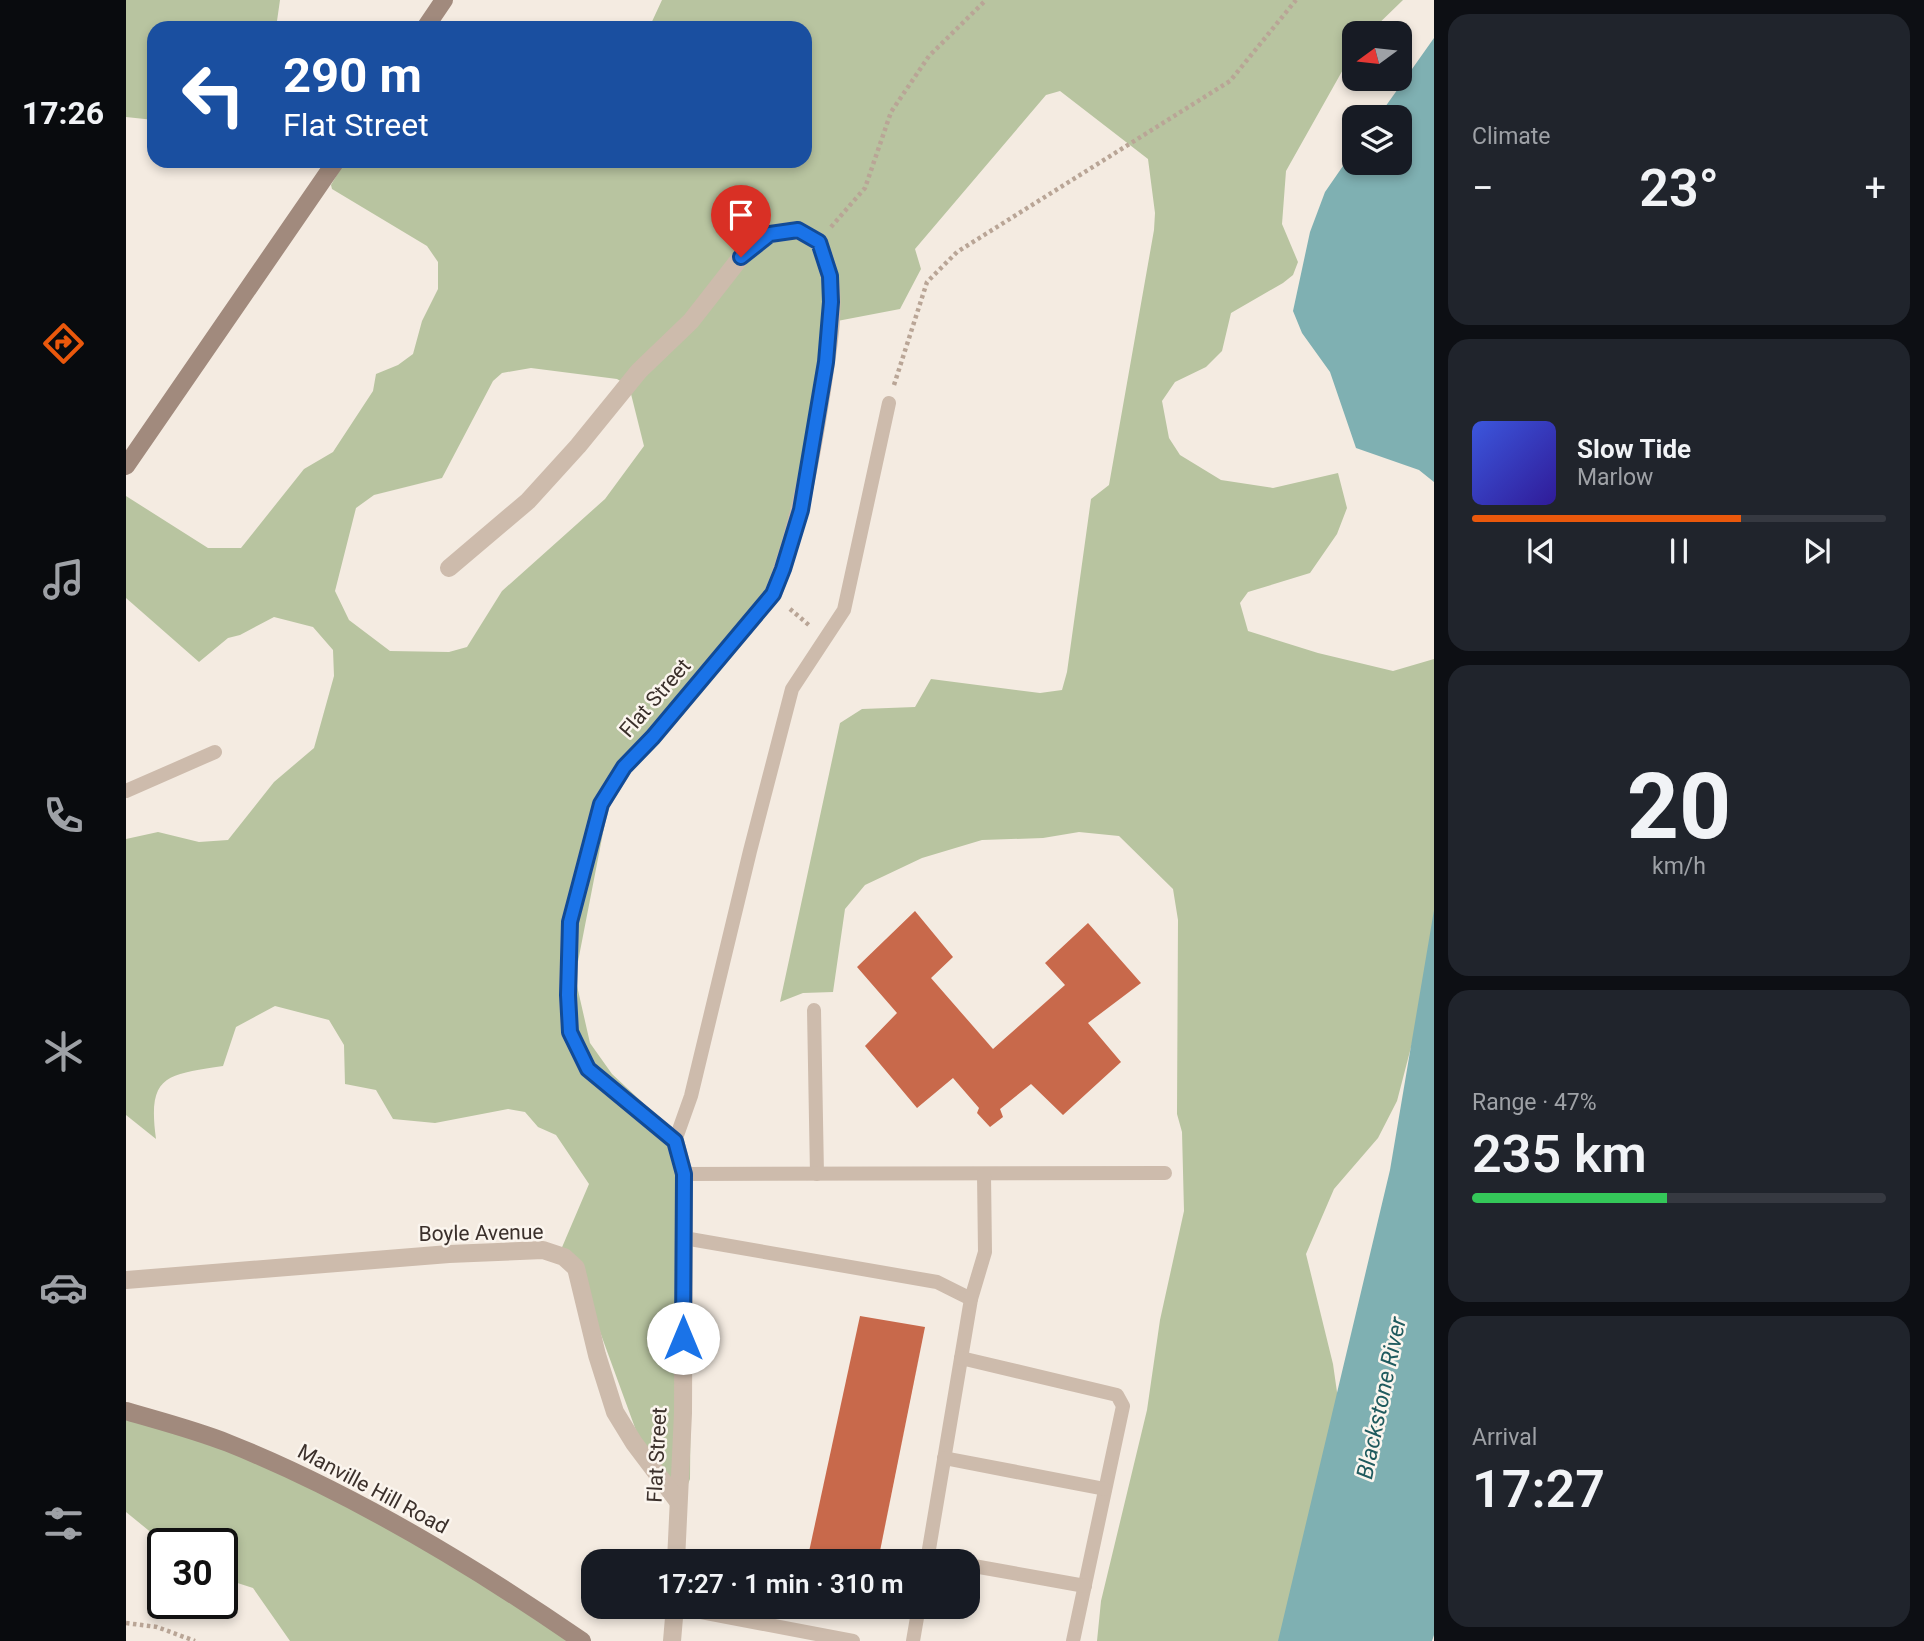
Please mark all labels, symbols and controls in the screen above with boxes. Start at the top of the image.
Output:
north arrow [1342,21,1412,91]
map controls [1342,21,1412,175]
text: 290 m [283,47,422,104]
icon: left [168,49,259,140]
text: 17:26 [22,94,104,132]
button: layers [1342,105,1412,175]
text: Flat Street [283,106,429,144]
text: Climate [1472,123,1551,150]
text: 23° [1639,158,1719,219]
text: − [1472,166,1494,210]
text: + [1864,166,1886,210]
pin [711,185,771,257]
icon: arrive [722,196,760,234]
icon: directions [39,319,88,368]
text: Slow Tide [1577,434,1691,464]
text: Marlow [1577,464,1653,491]
icon: previous [1522,532,1560,570]
icon: pause [1660,532,1698,570]
icon: next [1798,532,1836,570]
icon: music [39,555,88,604]
street label: Flat Street [615,654,696,742]
text: 20 [1627,754,1731,860]
icon: phone [39,791,88,840]
text: km/h [1652,853,1706,880]
icon: climate [39,1027,88,1076]
text: Range · 47% [1472,1089,1597,1116]
text: 235 km [1472,1124,1647,1185]
street label: Boyle Avenue [418,1220,544,1246]
icon: car [39,1263,88,1312]
position arrow [646,1301,720,1375]
water label: Blackstone River [1351,1313,1412,1482]
street label: Flat Street [643,1407,671,1503]
text: Arrival [1472,1424,1537,1451]
street label: Manville Hill Road [294,1439,452,1539]
text: 17:27 [1472,1459,1605,1520]
icon: filters [39,1499,88,1548]
speed limit sign: 30 [147,1528,238,1619]
text: 17:27 · 1 min · 310 m [657,1569,904,1599]

